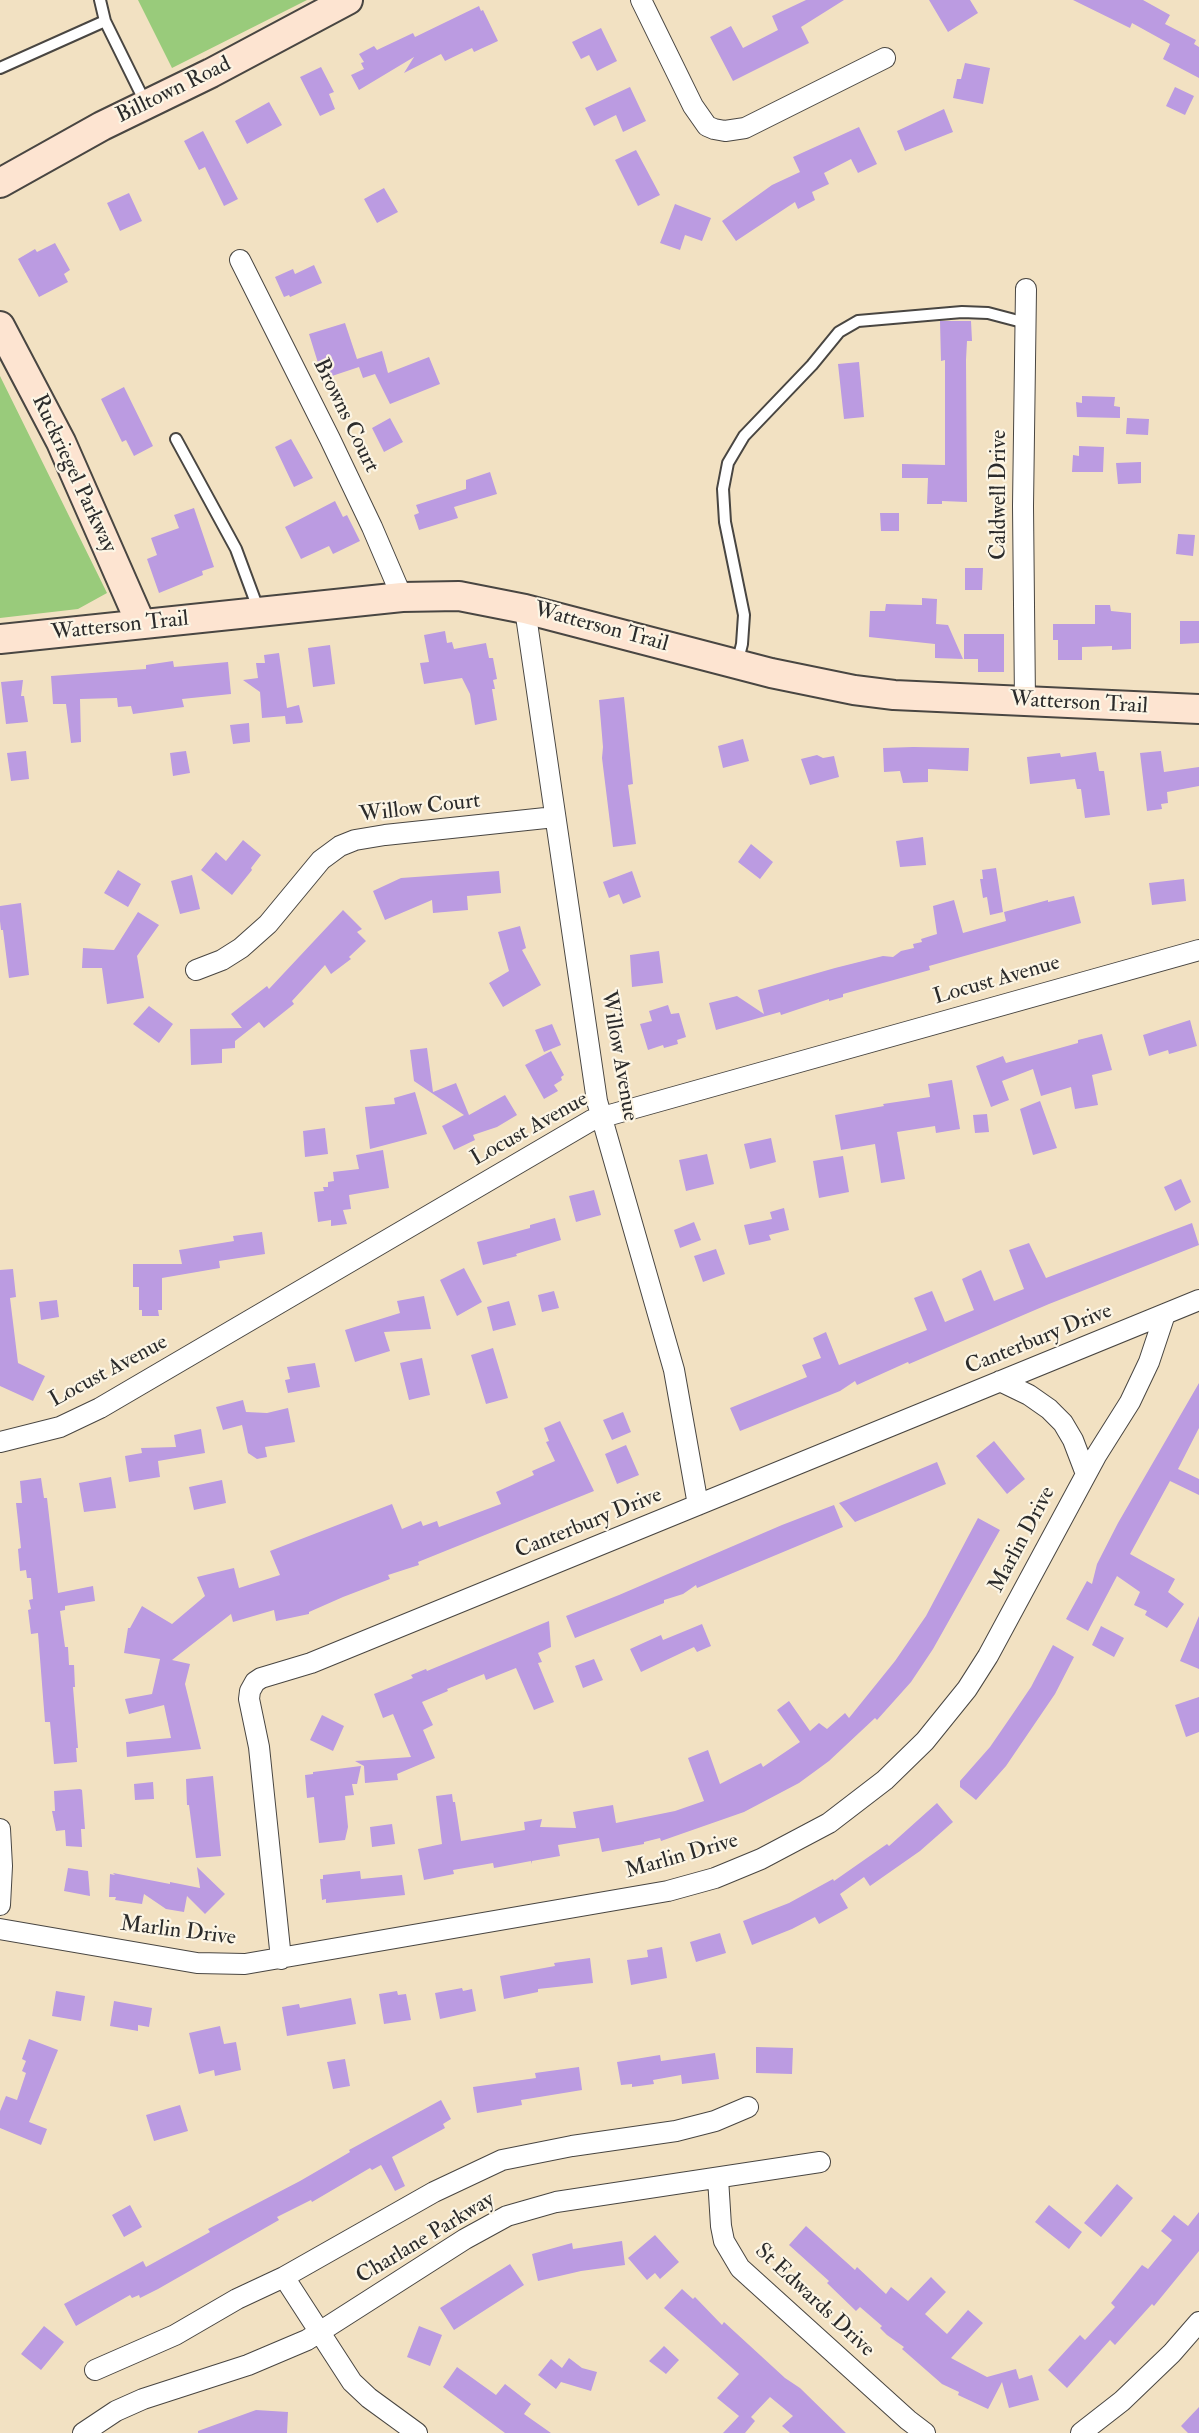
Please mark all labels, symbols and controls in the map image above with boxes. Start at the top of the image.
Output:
street label: Billtown Road [112,52,236,130]
street label: Browns Court [306,355,384,477]
street label: Ruckriegel Parkway [25,391,121,557]
street label: Caldwell Drive [987,430,1013,560]
street label: Watterson Trail [531,597,671,659]
street label: Watterson Trail [50,607,190,647]
street label: Watterson Trail [1009,687,1149,721]
street label: Willow Court [358,788,482,830]
street label: Locust Avenue [931,950,1063,1012]
street label: Willow Avenue [594,989,642,1123]
street label: Locust Avenue [467,1087,593,1173]
street label: Canterbury Drive [962,1299,1116,1381]
street label: Locust Avenue [45,1330,173,1414]
street label: Canterbury Drive [512,1483,666,1565]
street label: Marlin Drive [984,1483,1062,1597]
street label: Marlin Drive [623,1828,741,1886]
street label: Marlin Drive [119,1912,237,1952]
street label: Charlane Parkway [352,2187,500,2291]
street label: St Edwards Drive [748,2239,880,2363]

